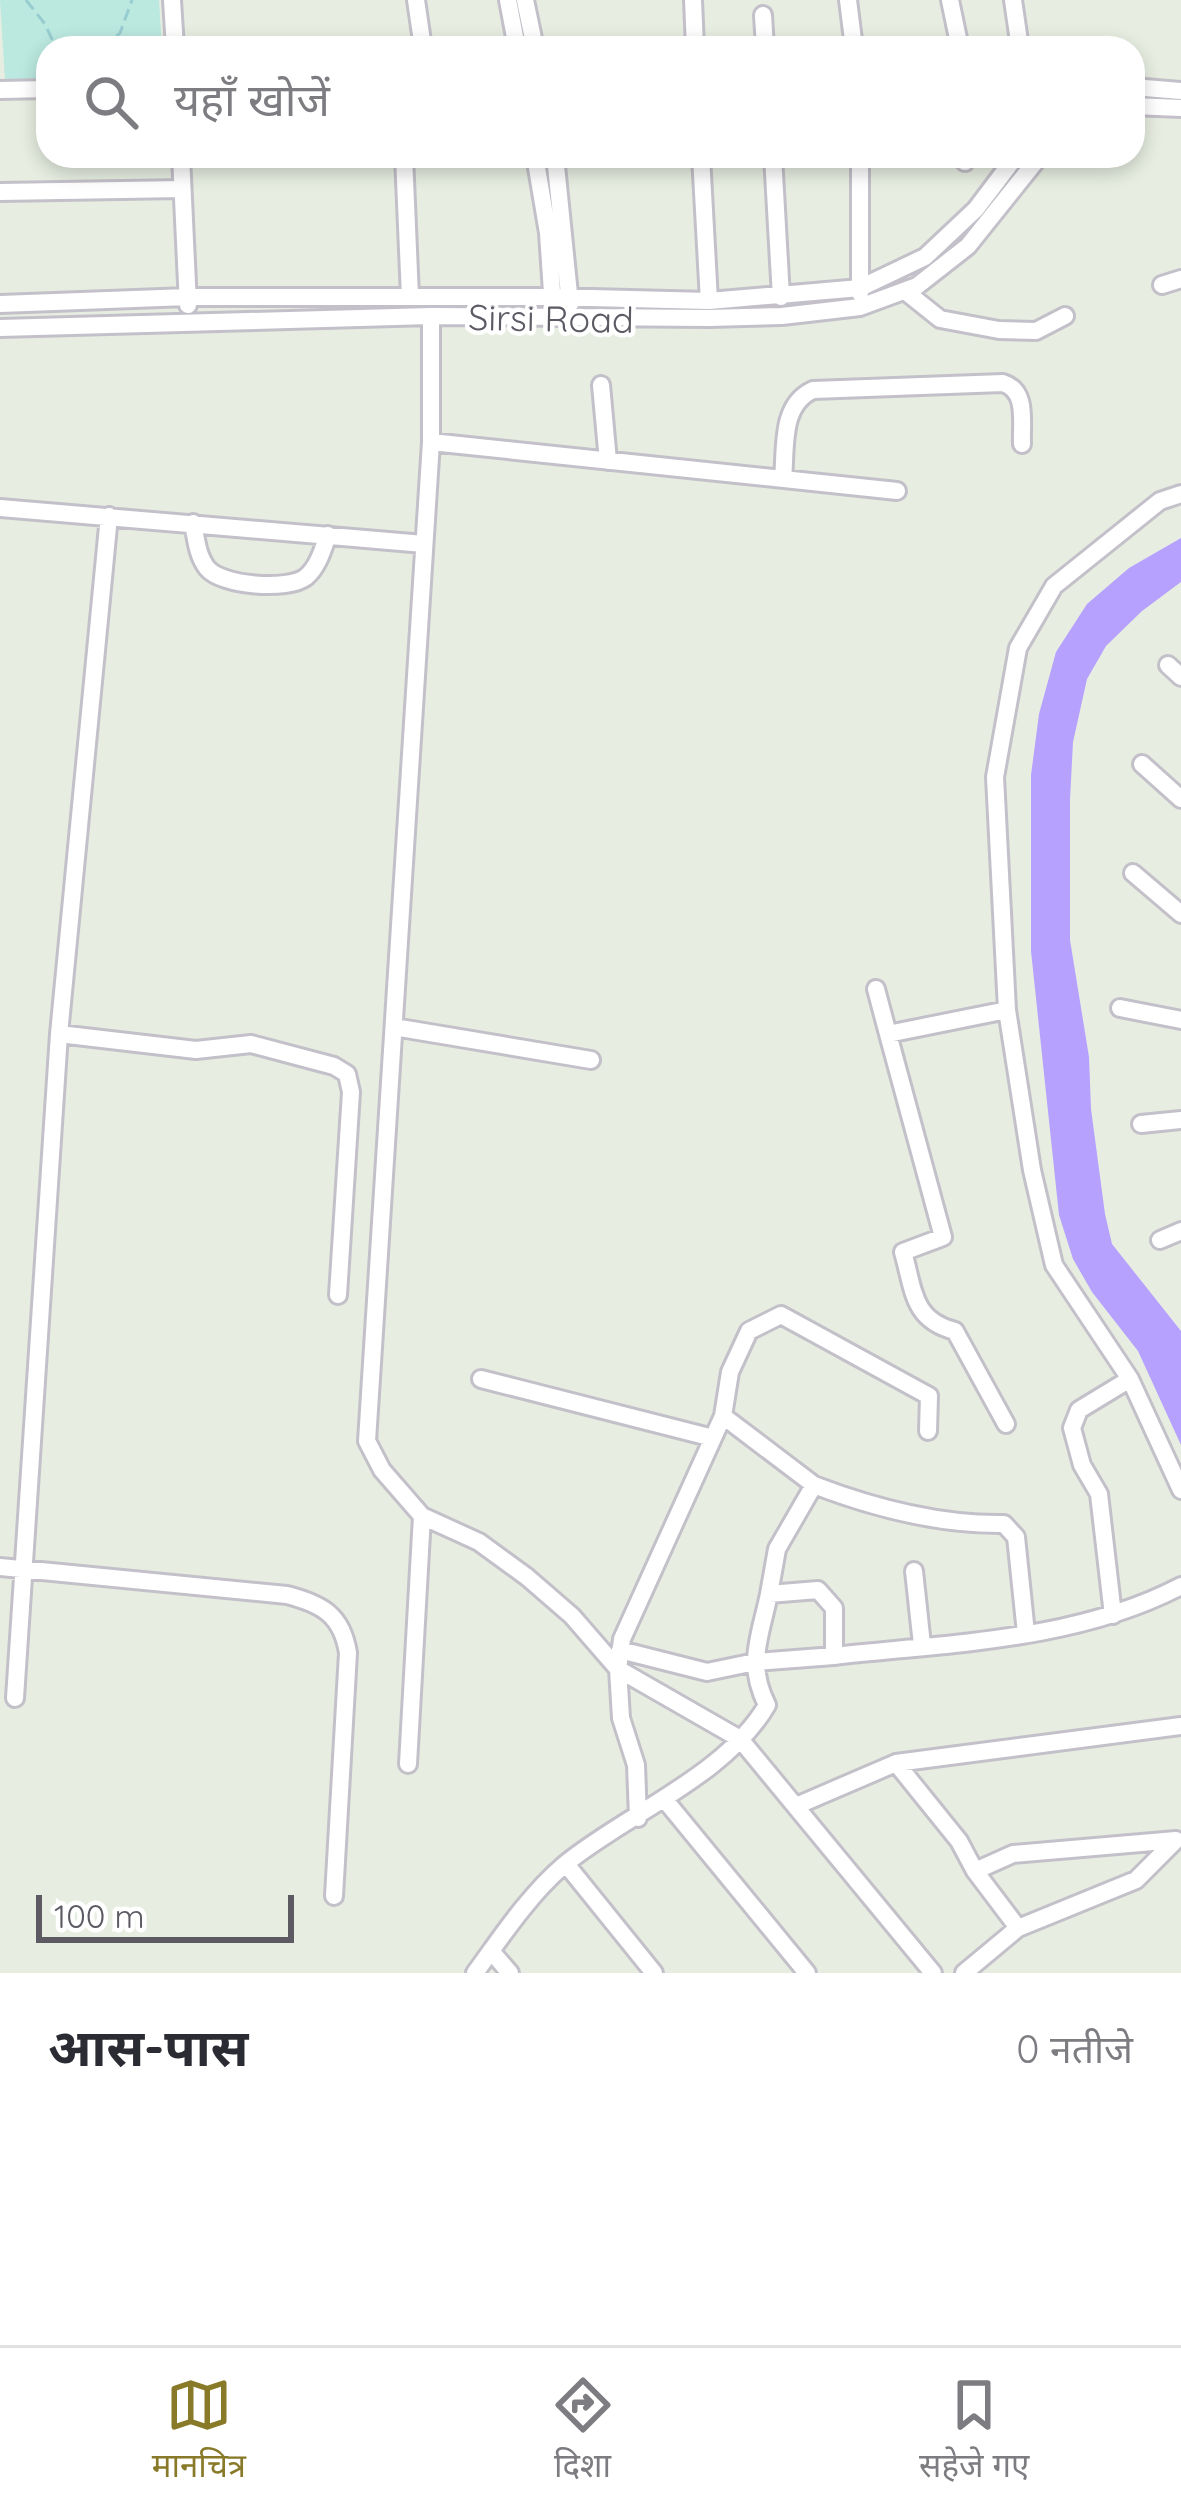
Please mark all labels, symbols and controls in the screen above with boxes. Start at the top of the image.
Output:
search box [36,36,1145,168]
icon: search [78,69,144,135]
text: यहाँ खोजें [174,71,330,127]
street label: Sirsi Road [468,294,634,342]
scale bar [36,1889,294,1942]
text: 100 m [54,1895,145,1936]
text: आस-पास [48,2015,248,2079]
text: 0 नतीजे [1016,2024,1133,2073]
tab: मानचित्र [152,2372,246,2490]
tab: दिशा [550,2372,616,2490]
tab: सहेजे गए [919,2372,1029,2490]

